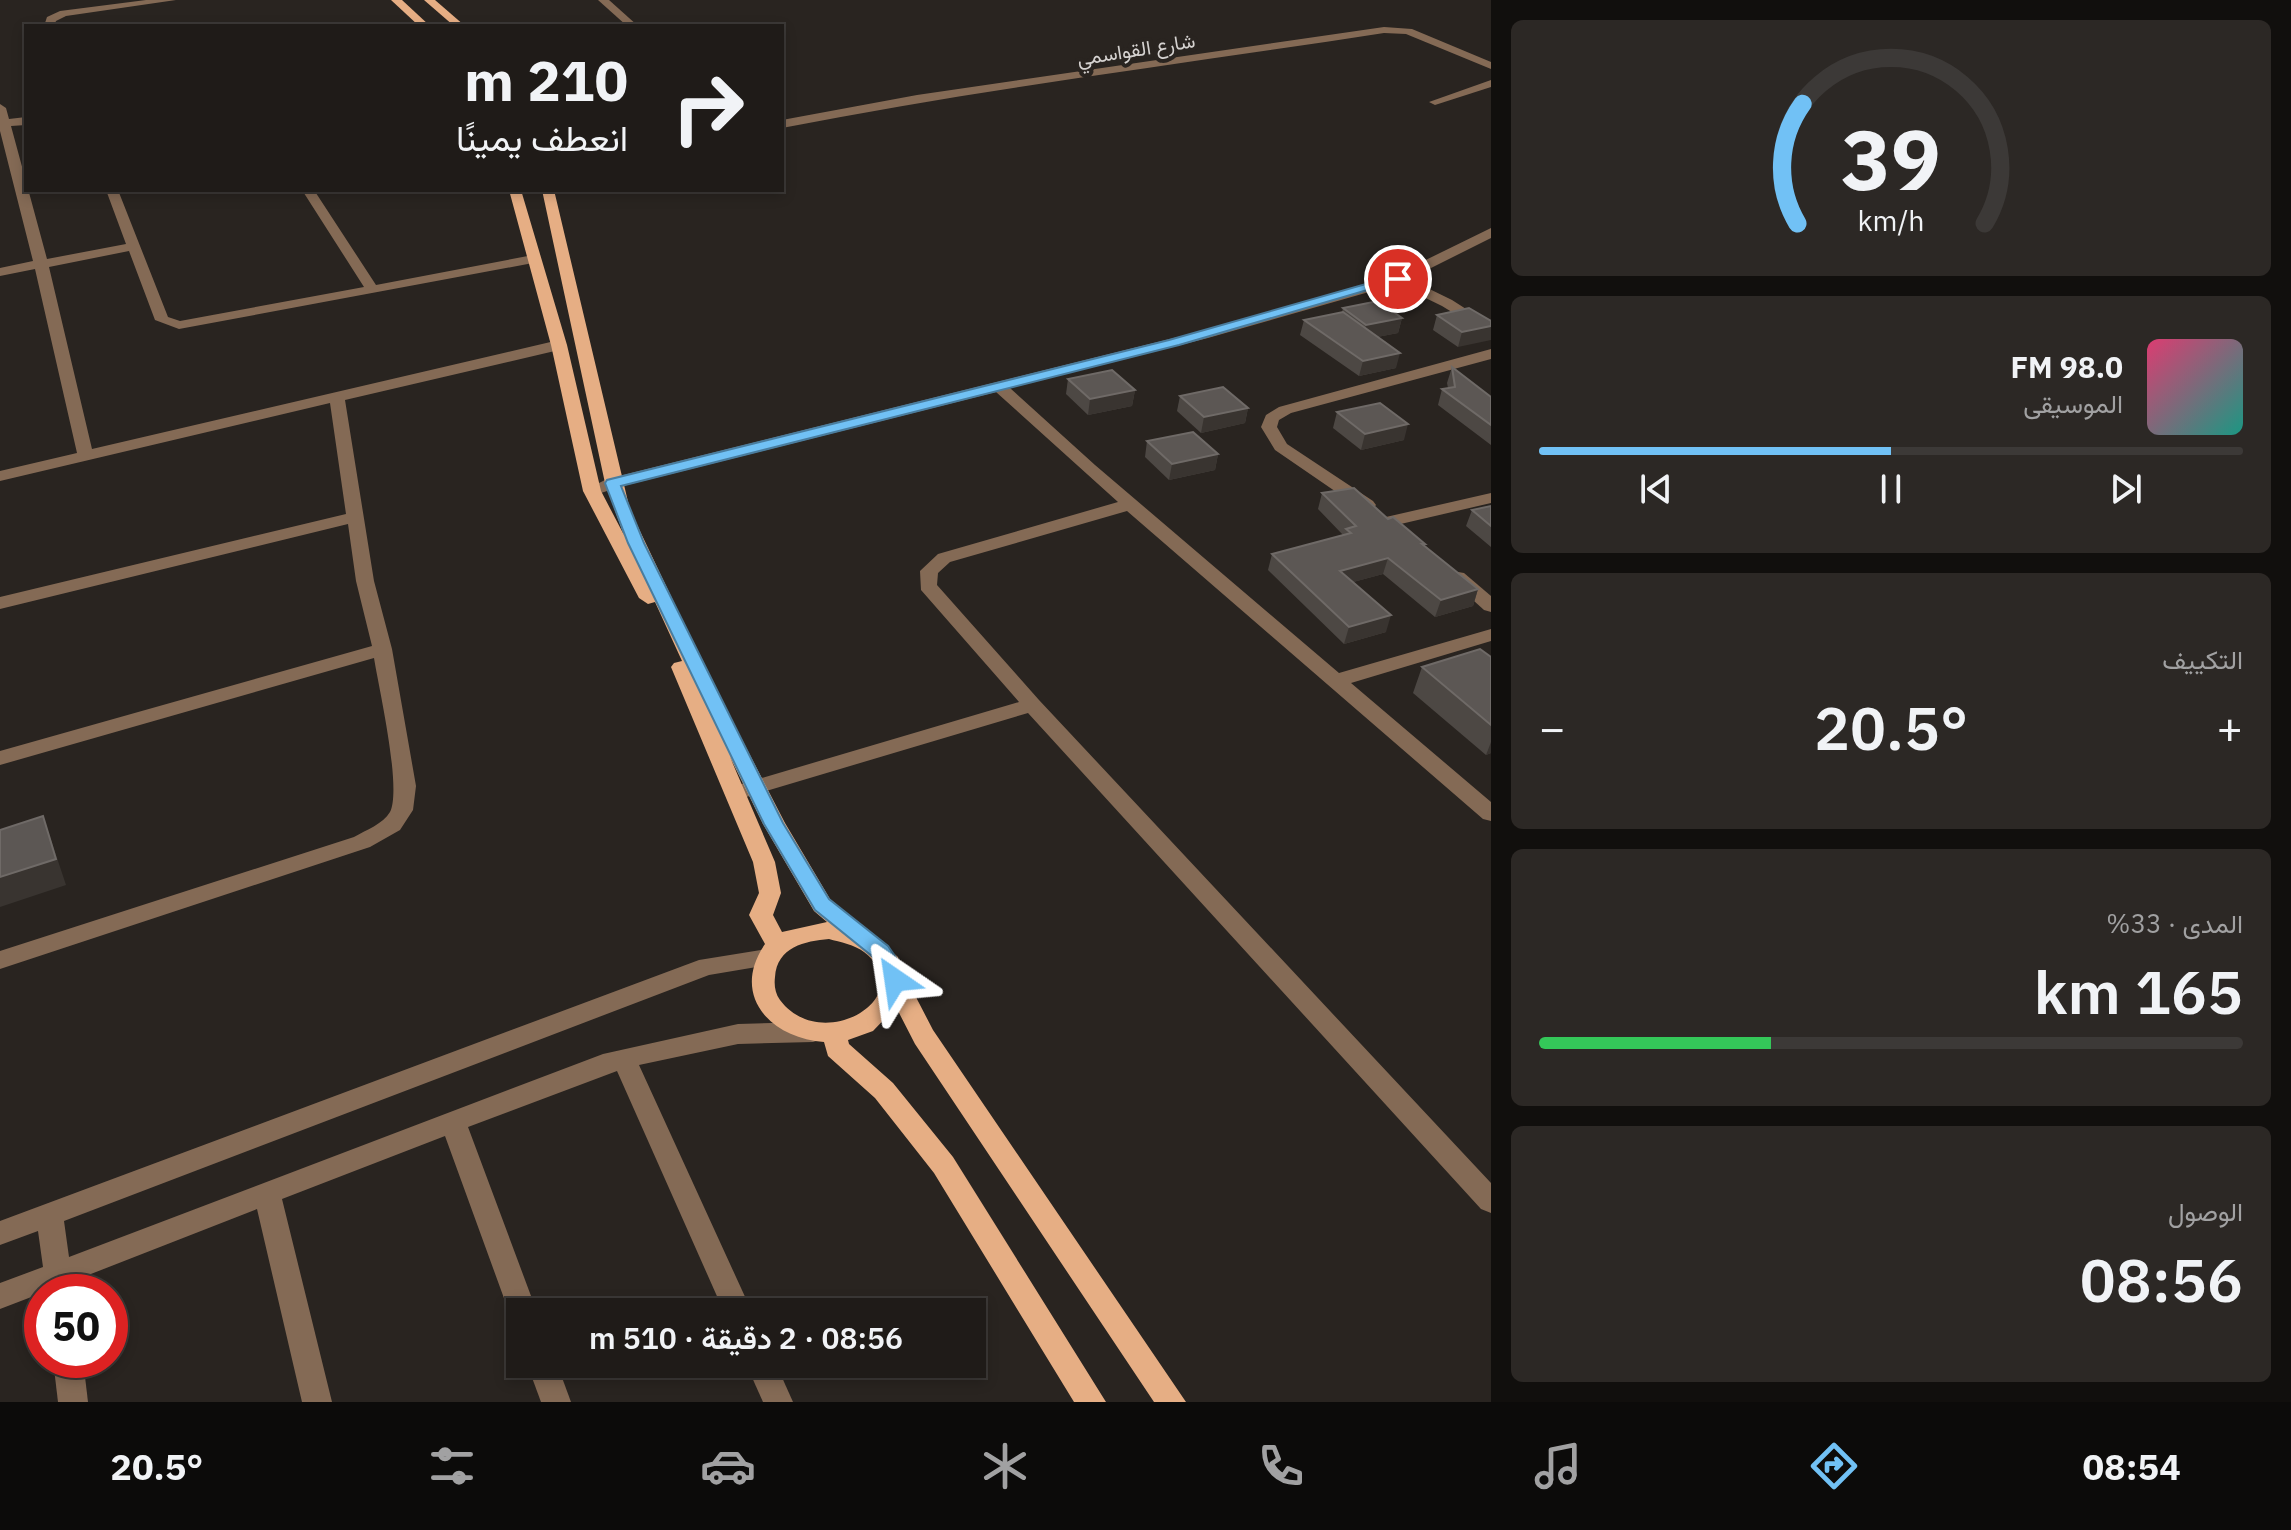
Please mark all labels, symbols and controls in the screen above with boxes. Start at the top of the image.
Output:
street label: شارع القواسمي [1075,26,1198,76]
text: 210 m [464,44,628,116]
icon: right [656,56,760,160]
text: 39 [1841,105,1941,213]
text: انعطف يمينًا [456,114,628,161]
text: km/h [1857,202,1925,239]
pin [1364,245,1432,313]
icon: arrive [1376,257,1420,301]
text: 98.0 FM [2010,347,2123,386]
text: الموسيقى [2023,386,2123,420]
icon: previous [1634,467,1678,511]
icon: pause [1869,467,1913,511]
icon: next [2104,467,2148,511]
text: التكييف [2162,642,2243,676]
text: 20.5° [1814,688,1968,767]
text: − [1539,699,1565,756]
text: + [2217,699,2243,756]
text: المدى · 33% [2106,906,2243,940]
position arrow [853,938,937,1022]
text: 165 km [2034,952,2243,1031]
text: الوصول [2168,1194,2243,1228]
text: 08:56 [2080,1240,2243,1319]
speed limit sign: 50 [24,1274,128,1378]
text: 08:56 · 2 دقيقة · 510 m [589,1318,903,1357]
icon: filters [424,1438,480,1494]
icon: car [700,1438,756,1494]
icon: climate [977,1438,1033,1494]
icon: phone [1253,1438,1309,1494]
icon: music [1530,1438,1586,1494]
icon: directions [1806,1438,1862,1494]
text: 20.5° [110,1443,203,1490]
text: 08:54 [2082,1443,2181,1490]

